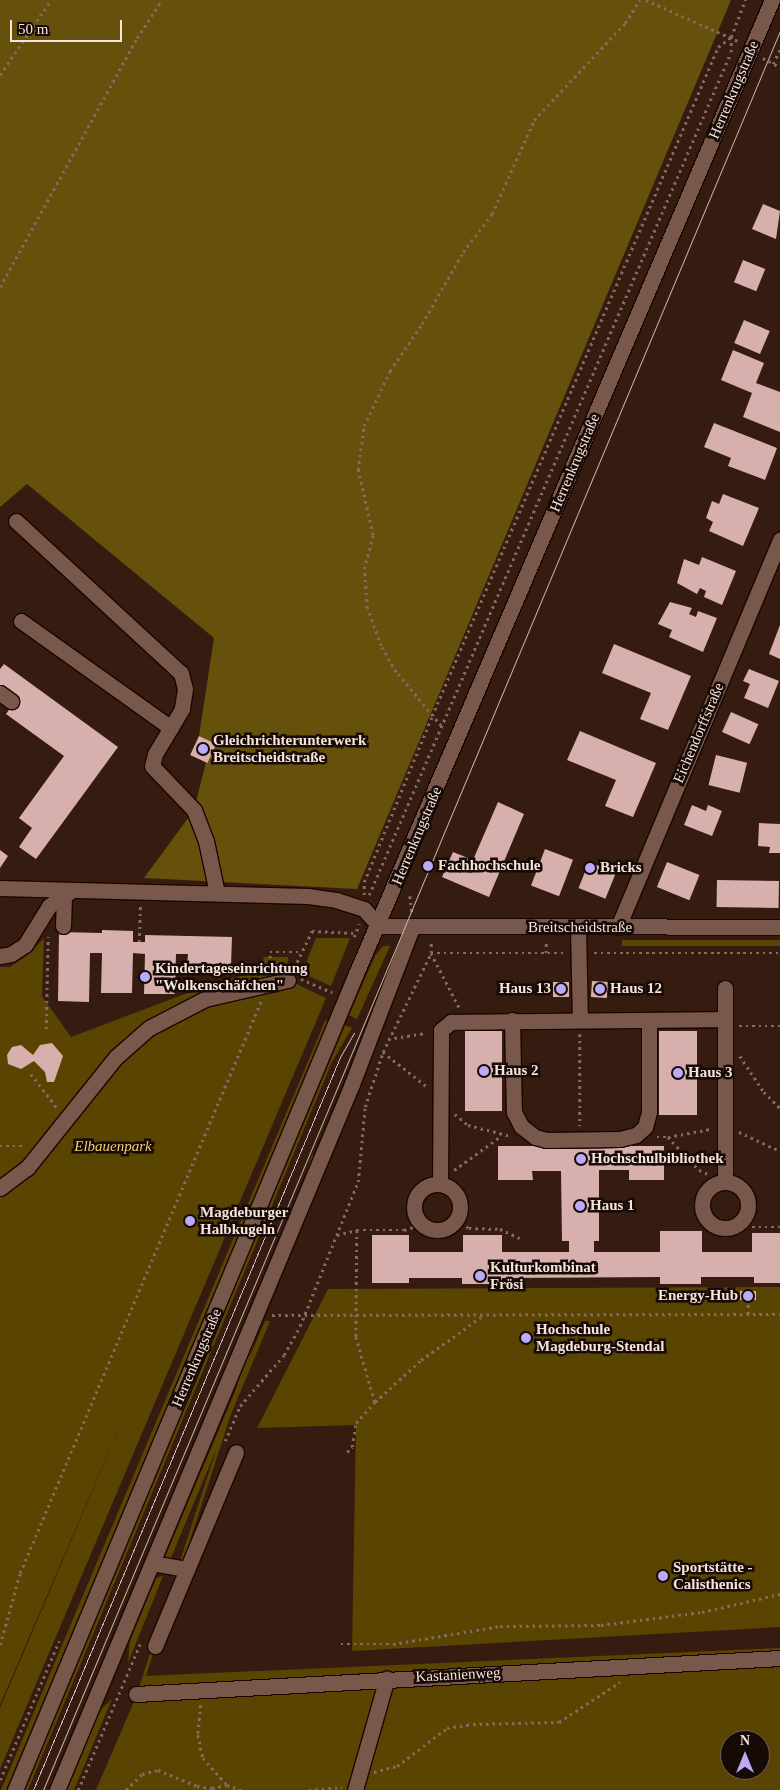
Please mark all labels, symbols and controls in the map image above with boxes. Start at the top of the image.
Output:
scale bar [12,10,125,42]
text: 50 m [18,21,48,37]
street label: Herrenkrugstraße [705,38,763,142]
street label: Herrenkrugstraße [546,411,604,515]
street label: Eichendorffstraße [670,680,728,786]
place label: Gleichrichterunterwerk Breitscheidstraße [213,731,366,766]
marker: Gleichrichterunterwerk Breitscheidstraße [197,743,209,755]
street label: Herrenkrugstraße [388,784,446,888]
place label: Fachhochschule [438,857,541,875]
place label: Bricks [600,859,642,877]
marker: Fachhochschule [422,860,434,872]
marker: Bricks [584,862,596,874]
street label: Breitscheidstraße [528,919,632,937]
place label: Kindertageseinrichtung "Wolkenschäfchen" [155,959,307,994]
marker: Kindertageseinrichtung "Wolkenschäfchen" [139,971,151,983]
place label: Haus 13 [499,980,551,998]
place label: Haus 12 [610,980,662,998]
marker: Haus 13 [555,983,567,995]
marker: Haus 12 [594,983,606,995]
place label: Haus 2 [494,1062,539,1080]
place label: Haus 3 [688,1064,733,1082]
marker: Haus 2 [478,1065,490,1077]
marker: Haus 3 [672,1067,684,1079]
park label: Elbauenpark [74,1138,152,1156]
place label: Hochschulbibliothek [591,1150,724,1168]
marker: Hochschulbibliothek [575,1153,587,1165]
place label: Haus 1 [590,1197,635,1215]
marker: Haus 1 [574,1200,586,1212]
place label: Magdeburger Halbkugeln [200,1203,288,1238]
marker: Magdeburger Halbkugeln [184,1215,196,1227]
place label: Kulturkombinat Frösi [490,1258,596,1293]
marker: Kulturkombinat Frösi [474,1270,486,1282]
place label: Energy-Hub [658,1287,738,1305]
marker: Energy-Hub [742,1290,754,1302]
street label: Herrenkrugstraße [168,1306,226,1410]
place label: Hochschule Magdeburg-Stendal [536,1320,664,1355]
marker: Hochschule Magdeburg-Stendal [520,1332,532,1344]
place label: Sportstätte - Calisthenics [673,1558,753,1593]
marker: Sportstätte - Calisthenics [657,1570,669,1582]
street label: Kastanienweg [415,1664,501,1686]
north arrow [720,1730,770,1780]
text: N [740,1733,750,1748]

